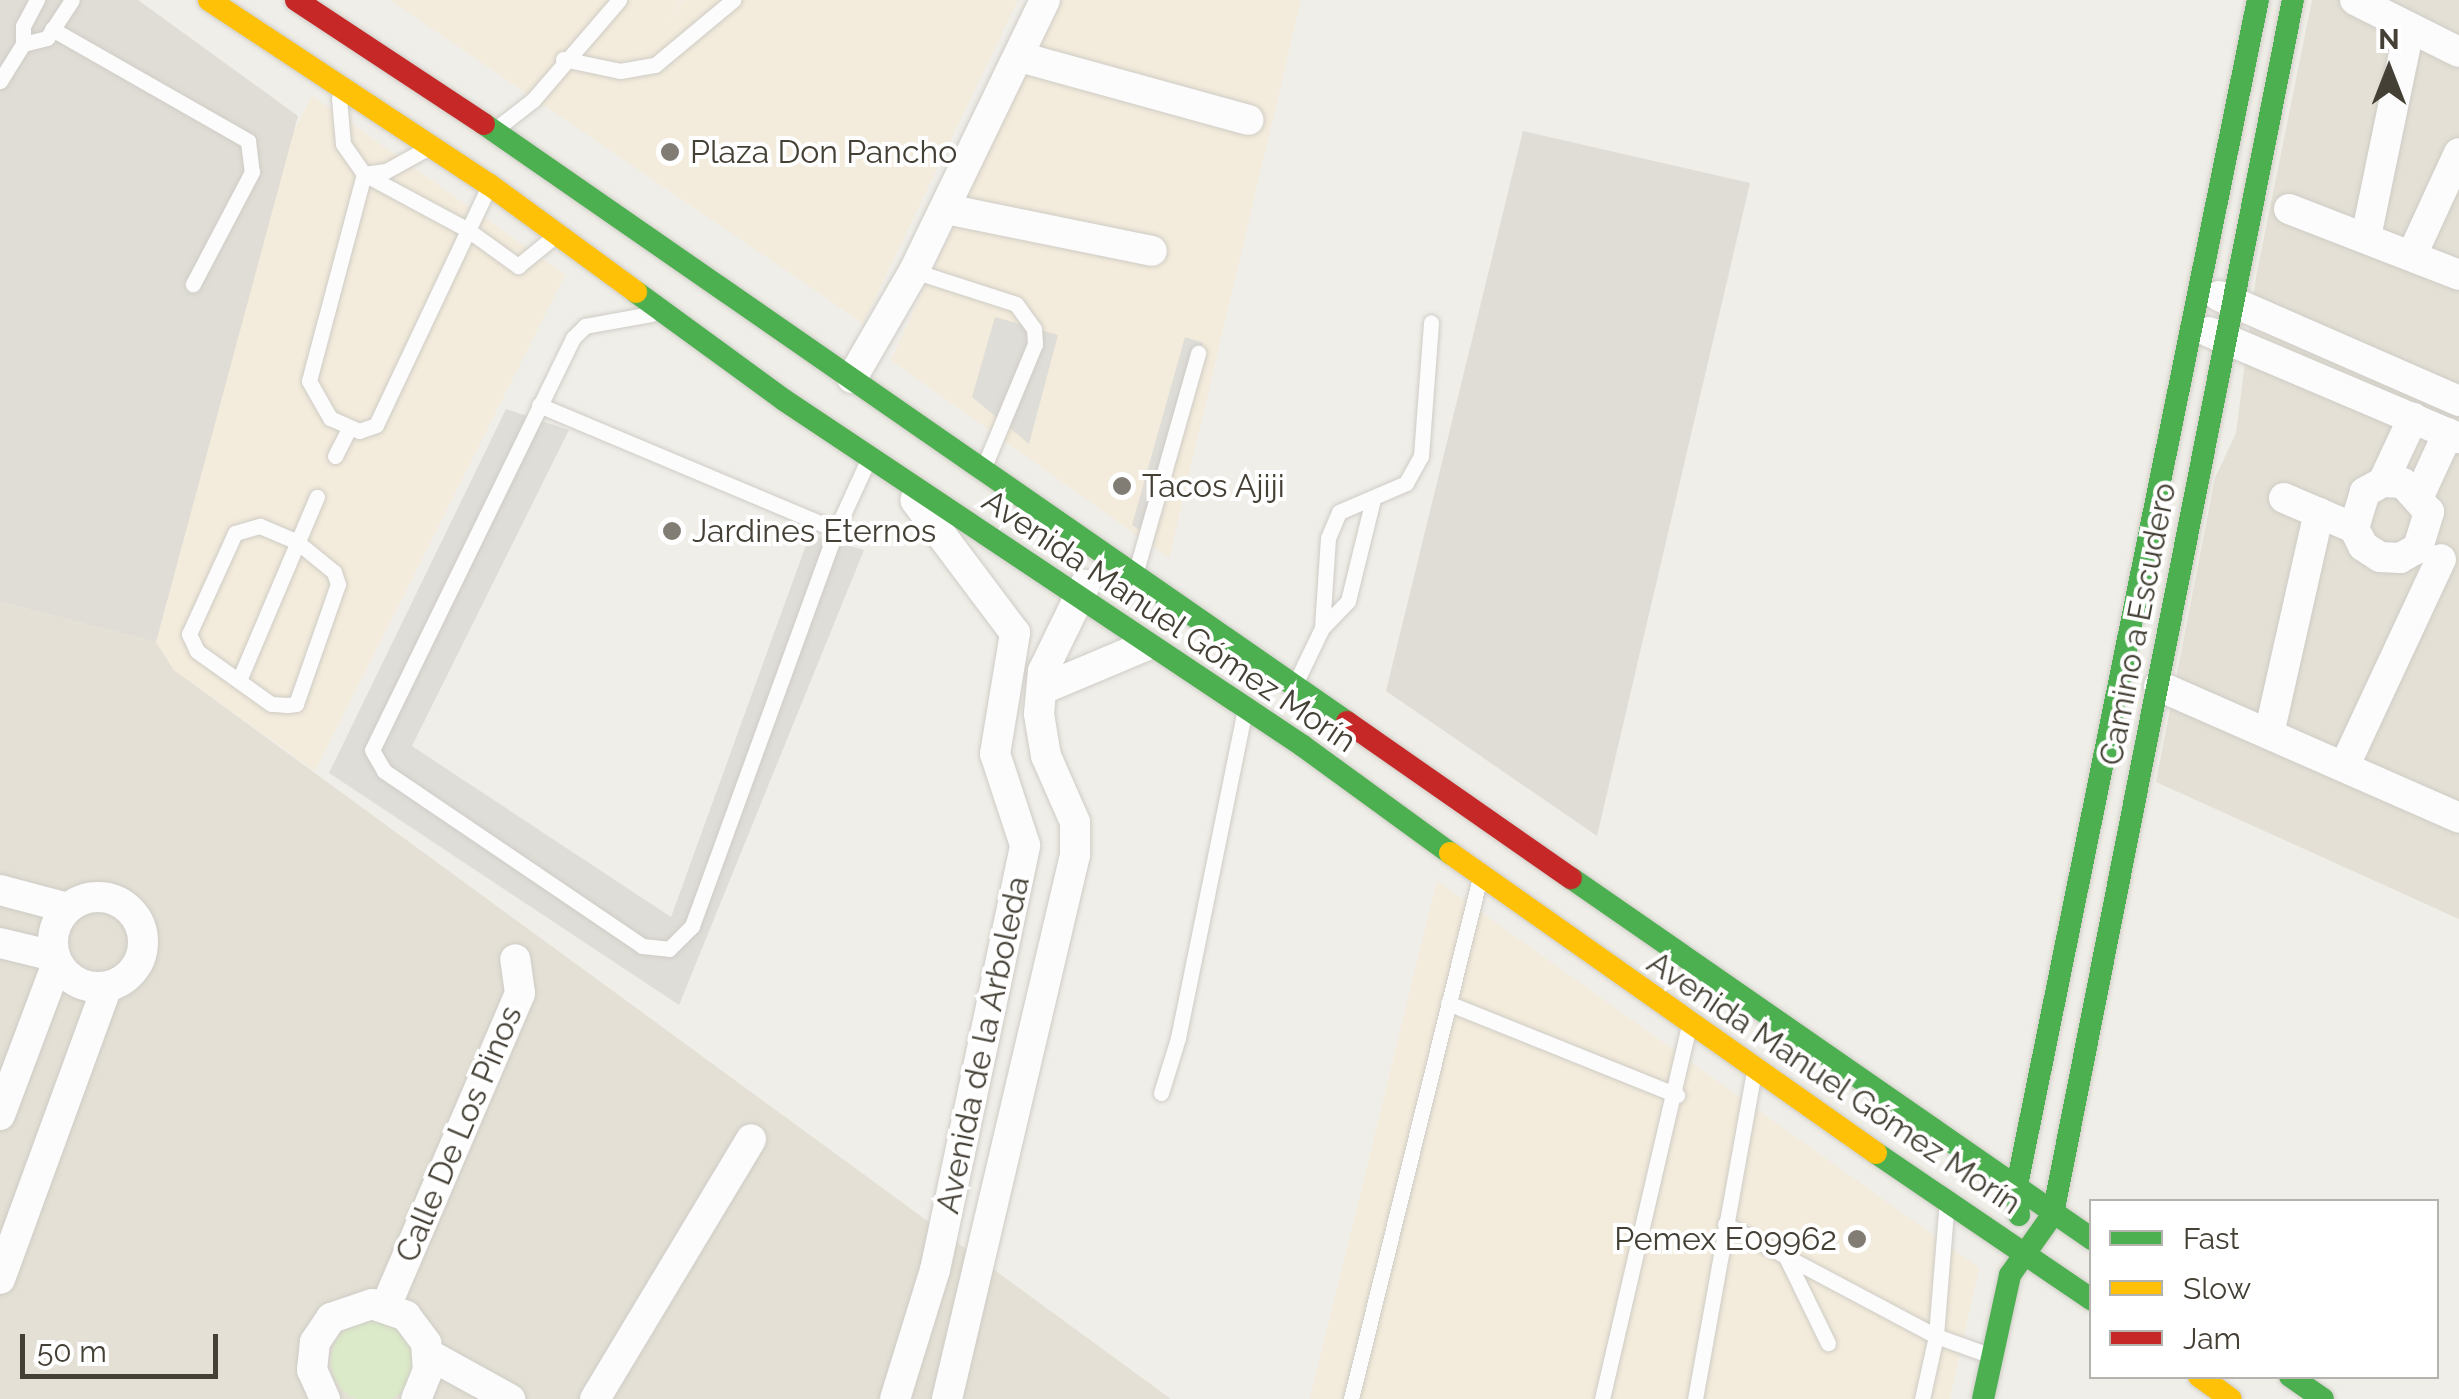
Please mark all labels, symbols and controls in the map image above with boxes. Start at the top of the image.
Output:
north arrow [2339,20,2439,120]
text: N [2378,23,2400,56]
place label: Plaza Don Pancho [690,133,957,171]
marker: Plaza Don Pancho [659,141,681,163]
place label: Tacos Ajiji [1142,467,1286,505]
marker: Tacos Ajiji [1111,475,1133,497]
street label: Camino a Escudero [2092,479,2184,769]
street label: Avenida Manuel Gómez Morín [975,481,1363,761]
place label: Jardines Eternos [692,512,936,550]
marker: Jardines Eternos [661,520,683,542]
street label: Avenida de la Arboleda [928,872,1038,1218]
street label: Avenida Manuel Gómez Morín [1640,943,2028,1223]
street label: Calle De Los Pinos [388,1000,530,1268]
legend [2089,1199,2439,1379]
place label: Pemex E09962 [1614,1220,1837,1258]
text: Fast [2183,1221,2240,1256]
marker: Pemex E09962 [1846,1228,1868,1250]
text: Slow [2183,1271,2251,1306]
scale bar [25,1314,222,1376]
text: Jam [2183,1321,2241,1356]
text: 50 m [37,1334,107,1369]

